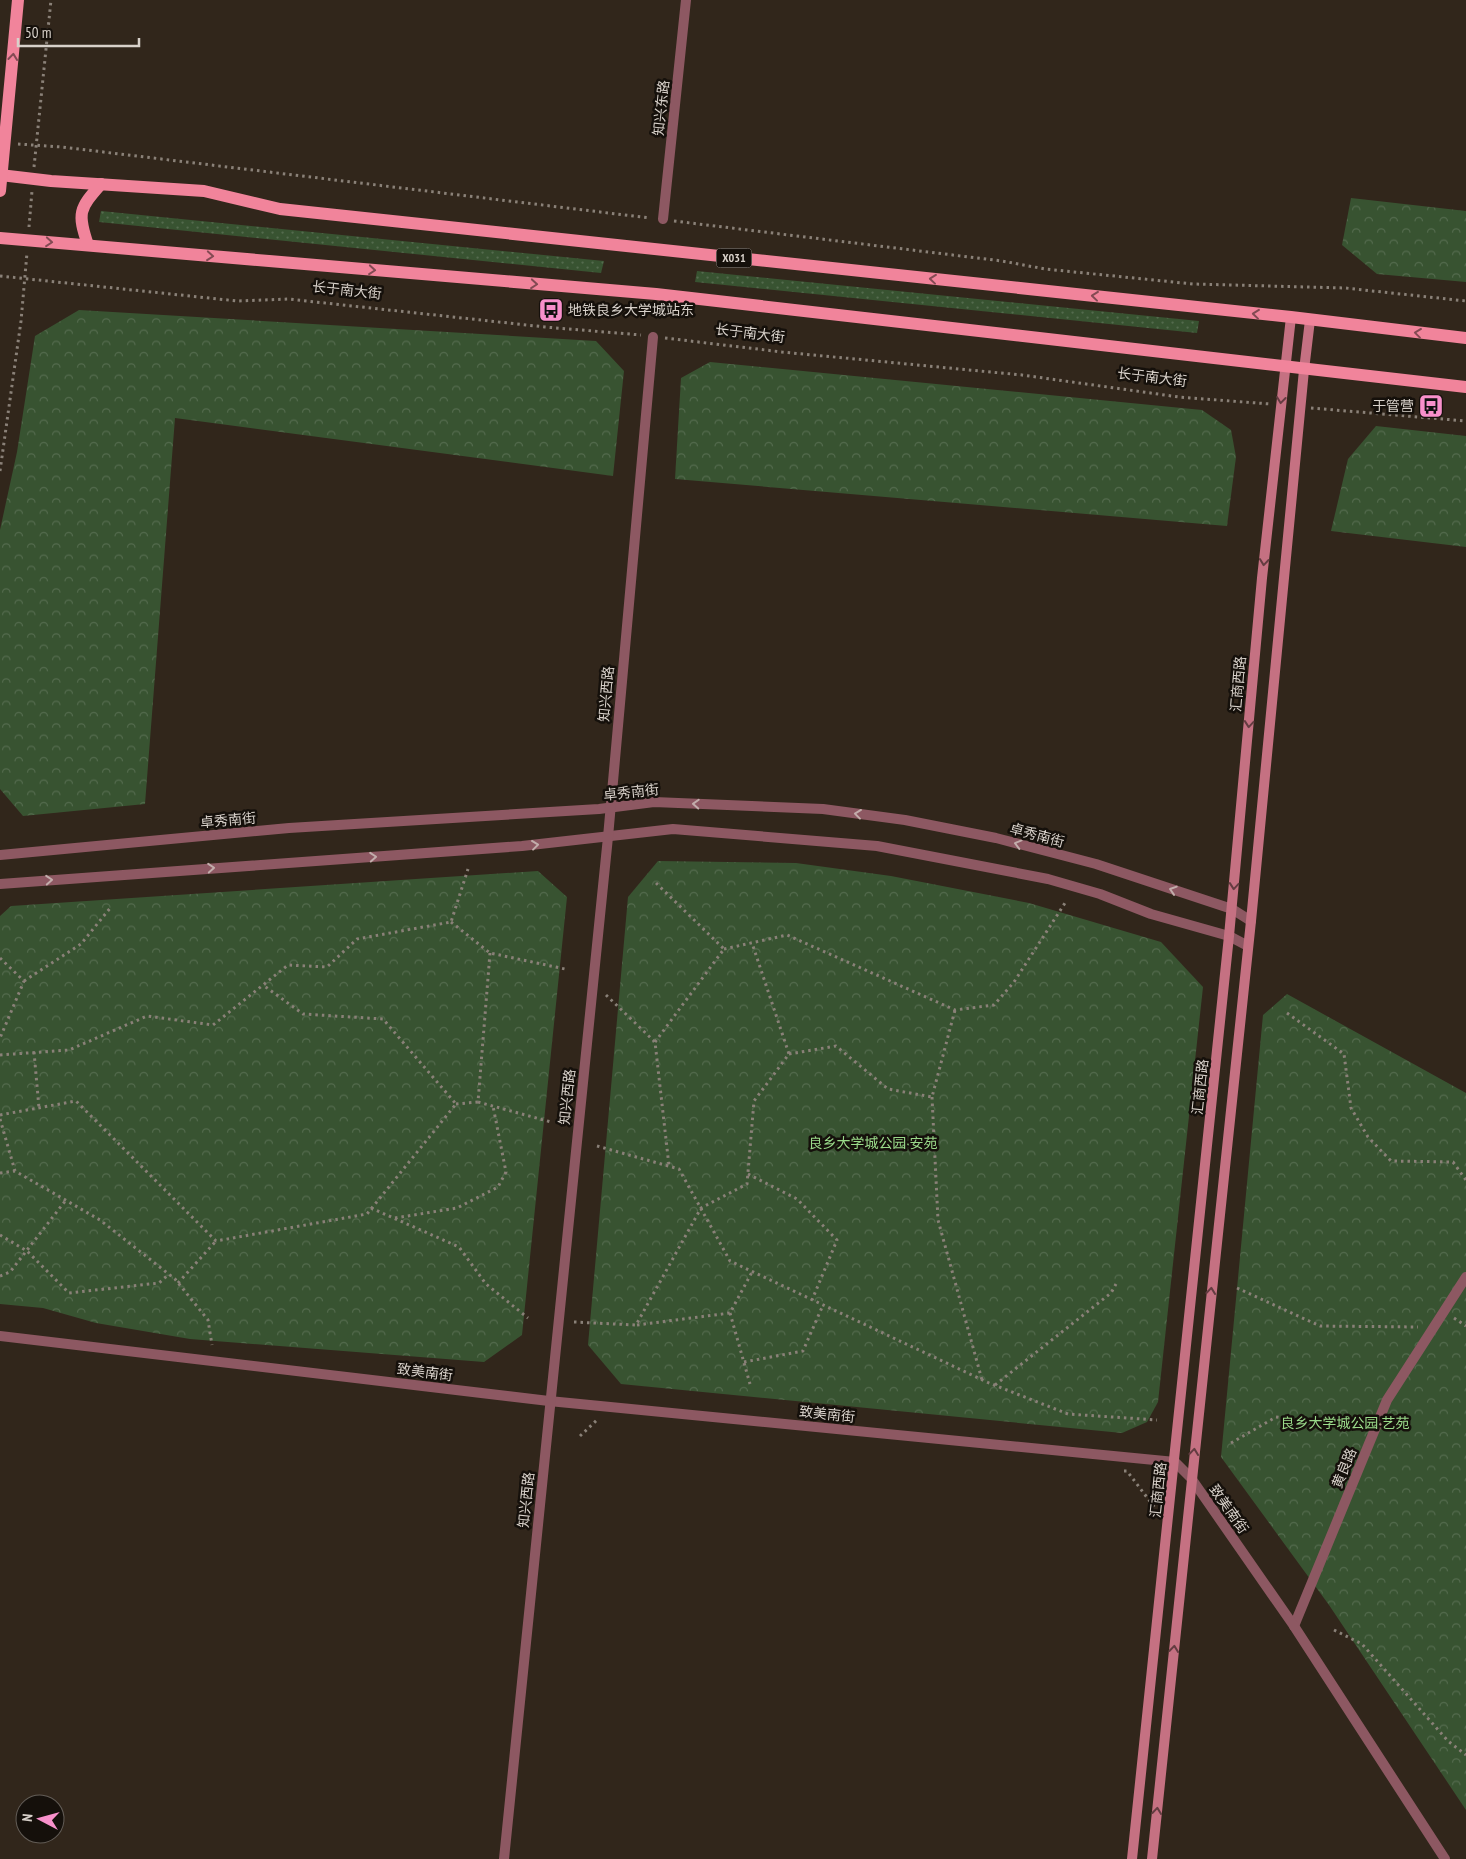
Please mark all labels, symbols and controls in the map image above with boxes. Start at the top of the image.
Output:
scale bar [18,15,139,47]
text: 50 m [25,23,51,42]
one-way arrow [7,53,18,61]
street label: 知兴东路 [649,79,673,137]
one-way arrow [45,236,53,247]
road number: X031 [716,248,752,268]
one-way arrow [207,250,215,261]
one-way arrow [369,264,377,275]
one-way arrow [929,274,937,285]
street label: 长于南大街 [311,277,383,303]
one-way arrow [531,278,539,289]
one-way arrow [1090,291,1098,302]
bus stop icon: 地铁良乡大学城站东 [538,297,564,323]
place label: 地铁良乡大学城站东 [568,301,694,319]
one-way arrow [1252,309,1260,320]
street label: 长于南大街 [714,320,786,346]
one-way arrow [1413,328,1421,339]
street label: 长于南大街 [1116,364,1188,390]
bus stop icon: 于管营 [1418,393,1444,419]
one-way arrow [1276,397,1287,405]
place label: 于管营 [1372,397,1414,415]
one-way arrow [1259,558,1270,566]
street label: 汇商西路 [1227,655,1249,713]
street label: 知兴西路 [595,665,617,723]
one-way arrow [1243,720,1254,728]
street label: 卓秀南街 [602,780,660,804]
one-way arrow [692,798,700,809]
street label: 卓秀南街 [199,809,257,831]
one-way arrow [854,809,862,820]
street label: 卓秀南街 [1008,819,1066,851]
one-way arrow [1013,839,1022,850]
one-way arrow [531,840,539,851]
one-way arrow [369,851,377,862]
one-way arrow [207,863,215,874]
one-way arrow [45,875,53,886]
one-way arrow [1229,882,1240,890]
one-way arrow [1170,886,1178,896]
street label: 汇商西路 [1188,1058,1212,1116]
street label: 知兴西路 [555,1068,579,1126]
park label: 良乡大学城公园·安苑 [809,1134,937,1152]
one-way arrow [1205,1287,1216,1295]
street label: 致美南街 [396,1360,454,1384]
street label: 致美南街 [798,1402,856,1426]
park label: 良乡大学城公园·艺苑 [1281,1414,1409,1432]
street label: 黄良路 [1328,1445,1360,1491]
one-way arrow [1188,1448,1199,1456]
street label: 汇商西路 [1146,1461,1170,1519]
street label: 知兴西路 [514,1471,538,1529]
street label: 致美南街 [1206,1481,1252,1537]
one-way arrow [1168,1645,1179,1653]
north arrow [15,1794,65,1844]
one-way arrow [1151,1806,1162,1814]
text: N [18,1813,36,1822]

